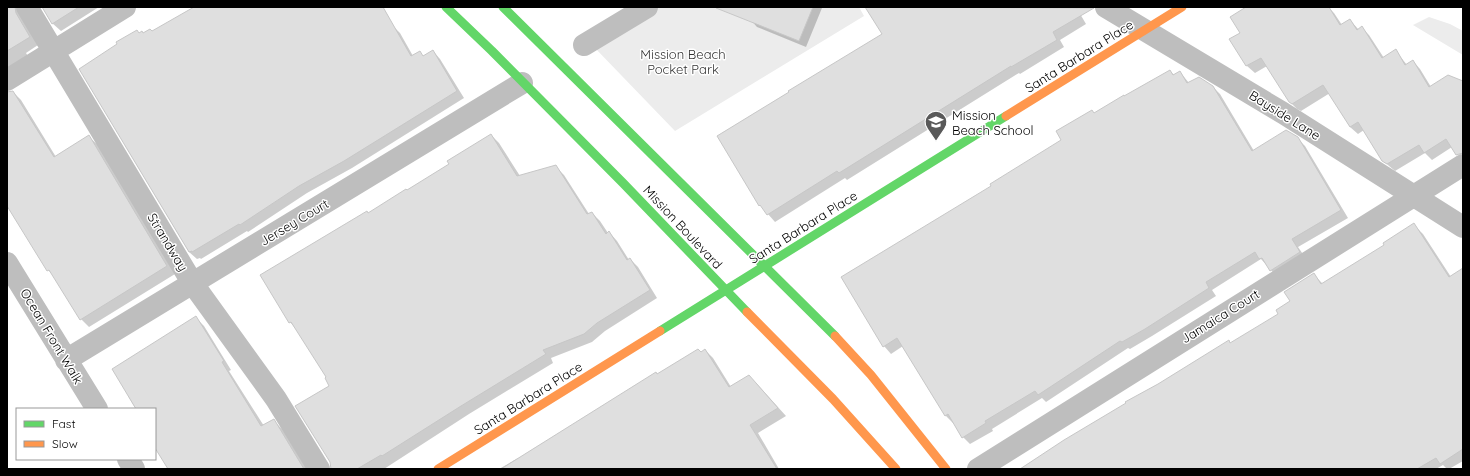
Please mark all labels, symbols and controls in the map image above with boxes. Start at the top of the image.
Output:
street label: Santa Barbara Place [1022,16,1136,96]
park label: Mission Beach Pocket Park [640,46,726,77]
street label: Bayside Lane [1246,87,1324,143]
place label: Mission Beach School [952,107,1034,138]
school or university icon: Mission Beach School [923,109,949,142]
street label: Mission Boulevard [640,182,726,272]
street label: Santa Barbara Place [746,187,860,267]
street label: Jersey Court [257,195,331,249]
street label: Strandway [144,210,192,274]
street label: Ocean Front Walk [17,285,87,387]
street label: Jamaica Court [1178,286,1262,346]
street label: Santa Barbara Place [471,358,585,438]
legend [16,408,156,460]
text: Fast [52,416,76,431]
text: Slow [52,436,78,451]

